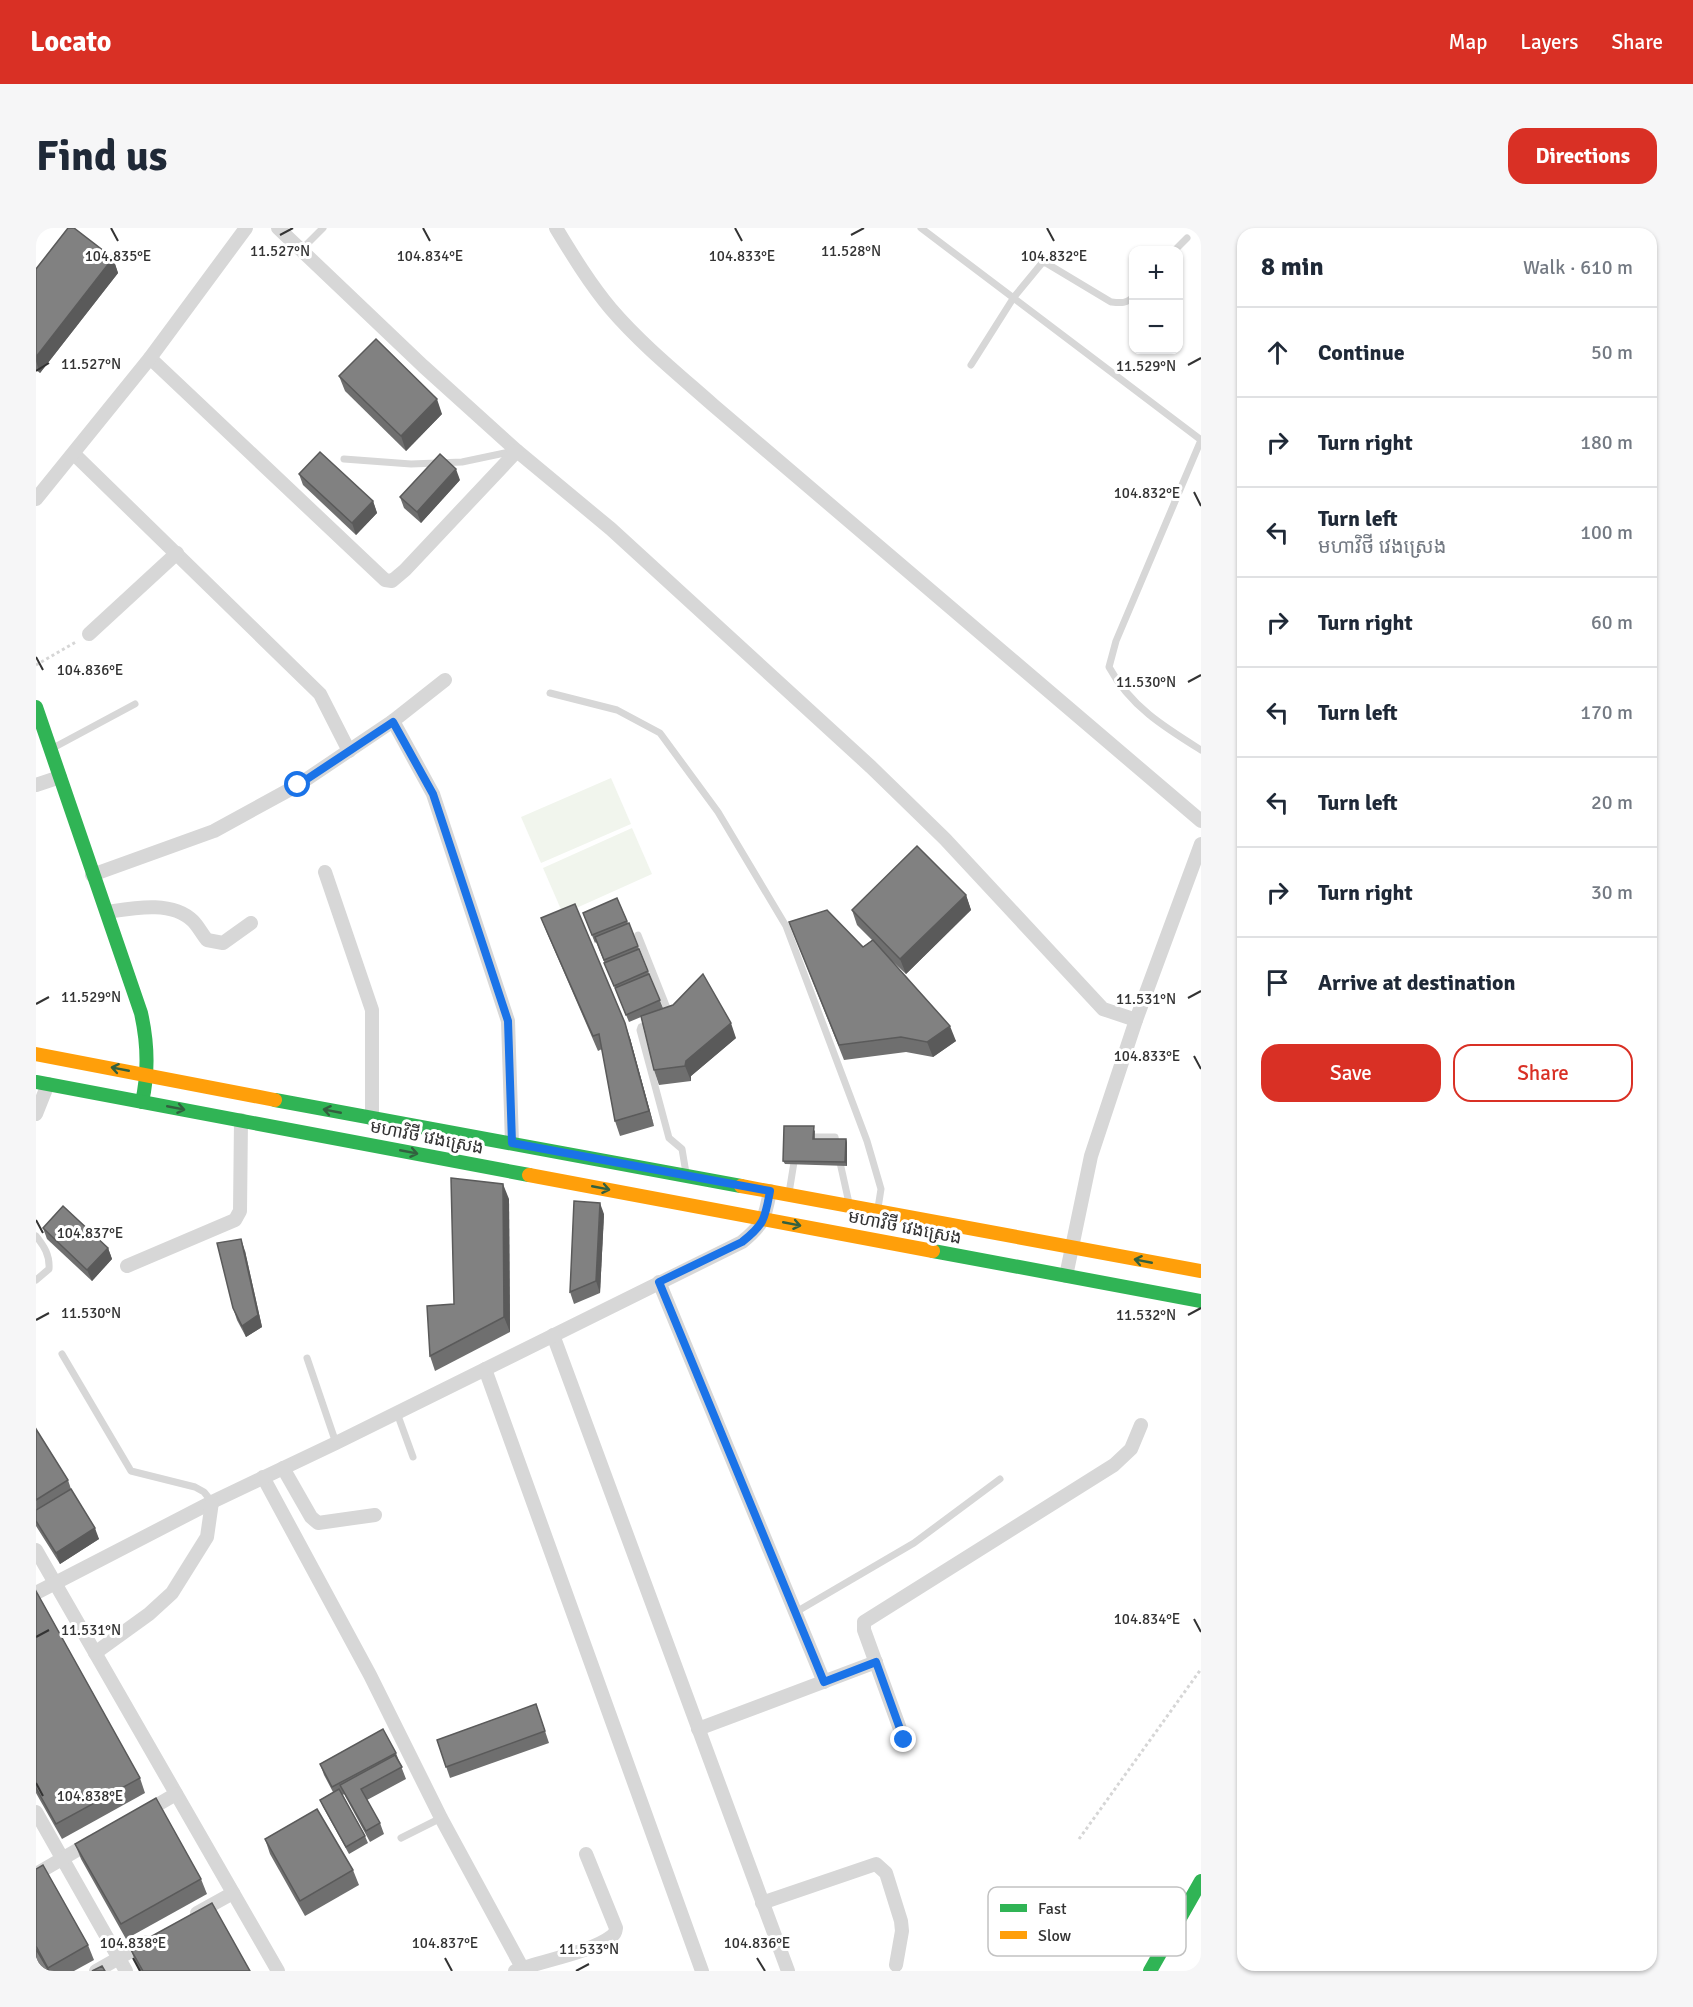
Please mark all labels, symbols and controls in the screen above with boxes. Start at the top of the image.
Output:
text: Locato [30,25,111,59]
text: Map [1449,29,1487,55]
text: Layers [1520,29,1578,55]
text: Share [1611,29,1663,55]
button: Directions [1508,128,1657,184]
text: Find us [36,131,167,182]
text: 11.527°N [250,242,310,260]
text: 11.528°N [821,242,881,260]
map controls [1129,246,1183,354]
button: + [1129,246,1183,300]
text: 104.835°E [85,247,151,265]
text: 104.834°E [397,247,463,265]
text: 104.833°E [709,247,775,265]
text: 104.832°E [1021,247,1087,265]
text: 8 min [1261,251,1324,283]
text: Walk · 610 m [1523,255,1633,280]
button: − [1129,300,1183,354]
icon: ahead [1261,336,1294,369]
text: Continue [1318,339,1405,366]
text: 50 m [1591,340,1633,365]
text: 11.527°N [61,355,121,373]
text: 11.529°N [1116,357,1176,375]
icon: right [1261,426,1294,459]
text: Turn right [1318,429,1413,456]
text: 180 m [1580,430,1633,455]
text: 104.832°E [1114,484,1180,502]
text: Turn left [1318,505,1398,532]
icon: left [1261,516,1294,549]
text: 100 m [1580,520,1633,545]
text: មហាវិថី វេងស្រេង [1318,534,1446,559]
icon: right [1261,606,1294,639]
text: Turn right [1318,609,1413,636]
text: 60 m [1591,610,1633,635]
text: 104.836°E [57,661,123,679]
text: 11.530°N [1116,673,1176,691]
icon: left [1261,696,1294,729]
text: Turn left [1318,699,1398,726]
text: 170 m [1580,700,1633,725]
route start [284,771,310,797]
icon: left [1261,786,1294,819]
text: Turn left [1318,789,1398,816]
text: 20 m [1591,790,1633,815]
icon: right [1261,876,1294,909]
text: Turn right [1318,879,1413,906]
text: 30 m [1591,880,1633,905]
icon: arrive [1261,966,1294,999]
text: Arrive at destination [1318,969,1515,996]
text: 11.529°N [61,988,121,1006]
text: 11.531°N [1116,990,1176,1008]
button: Save [1261,1044,1441,1102]
button: Share [1453,1044,1633,1102]
text: 104.833°E [1114,1047,1180,1065]
one-way arrow [111,1063,131,1074]
one-way arrow [166,1103,185,1114]
one-way arrow [323,1105,343,1116]
street label: មហាវិថី វេងស្រេង [368,1115,486,1159]
one-way arrow [399,1147,418,1158]
one-way arrow [590,1183,610,1194]
street label: មហាវិថី វេងស្រេង [846,1205,964,1249]
one-way arrow [782,1219,802,1230]
text: 104.837°E [57,1224,123,1242]
one-way arrow [1134,1255,1154,1266]
text: 11.530°N [61,1304,121,1322]
text: 11.532°N [1116,1306,1176,1324]
text: 104.834°E [1114,1610,1180,1628]
text: 11.531°N [61,1621,121,1639]
route end [890,1726,916,1752]
text: 104.838°E [57,1787,123,1805]
legend [988,1887,1186,1956]
text: Fast [1038,1899,1067,1919]
text: Slow [1038,1926,1072,1946]
text: 104.838°E [100,1934,166,1952]
text: 104.837°E [412,1934,478,1952]
text: 104.836°E [724,1934,790,1952]
text: 11.533°N [559,1940,619,1958]

